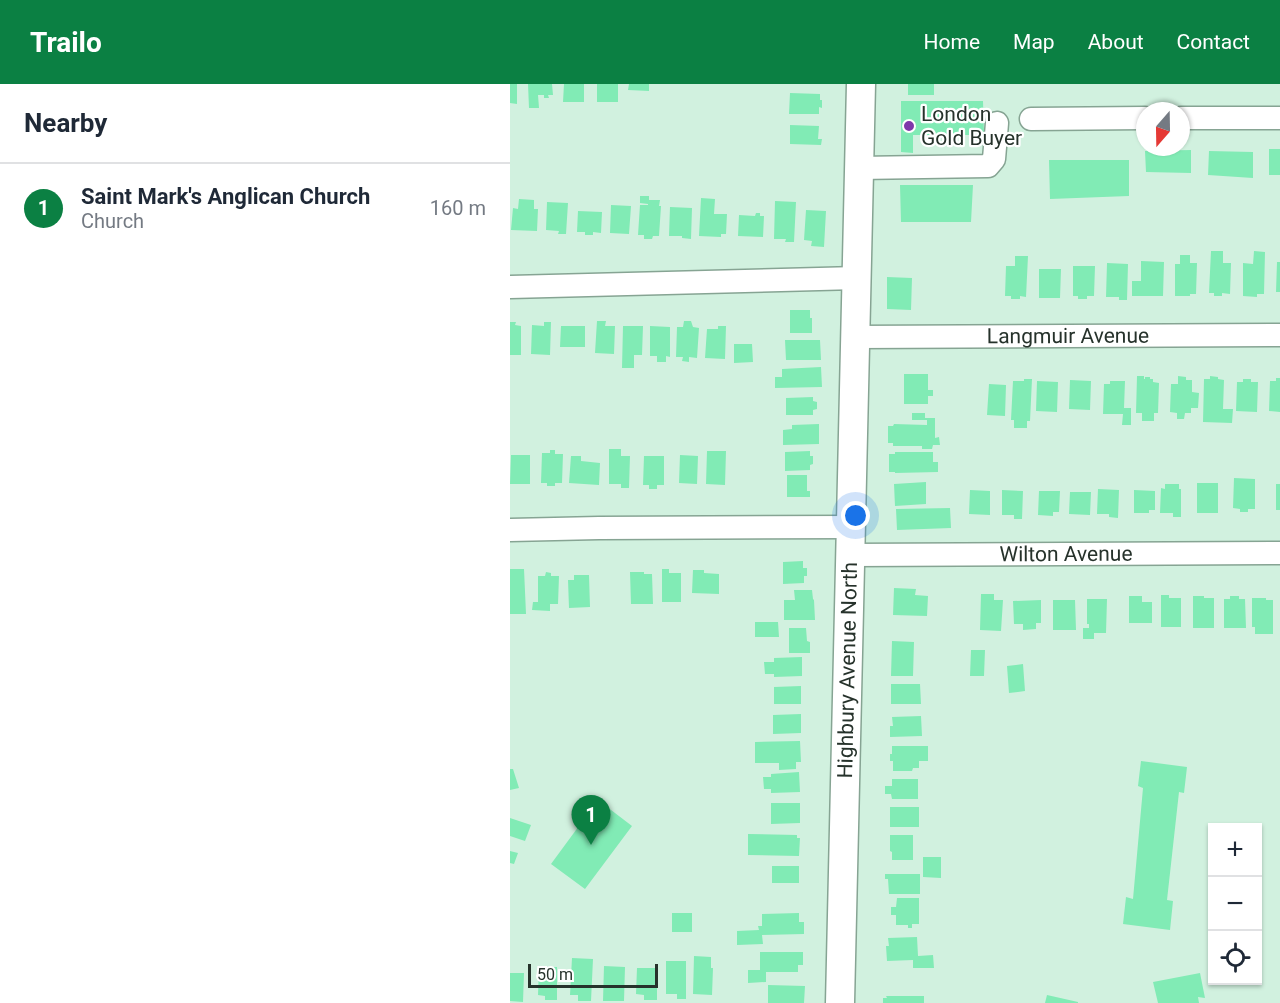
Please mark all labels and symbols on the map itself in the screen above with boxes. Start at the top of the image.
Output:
place label: London Gold Buyer [921,102,1022,150]
north arrow [1136,102,1190,156]
marker: London Gold Buyer [902,119,916,133]
street label: Langmuir Avenue [987,324,1149,348]
your location [841,501,870,530]
street label: Wilton Avenue [999,542,1133,566]
street label: Highbury Avenue North [833,562,862,778]
pin: 1 [572,796,610,845]
scale bar [528,961,658,988]

